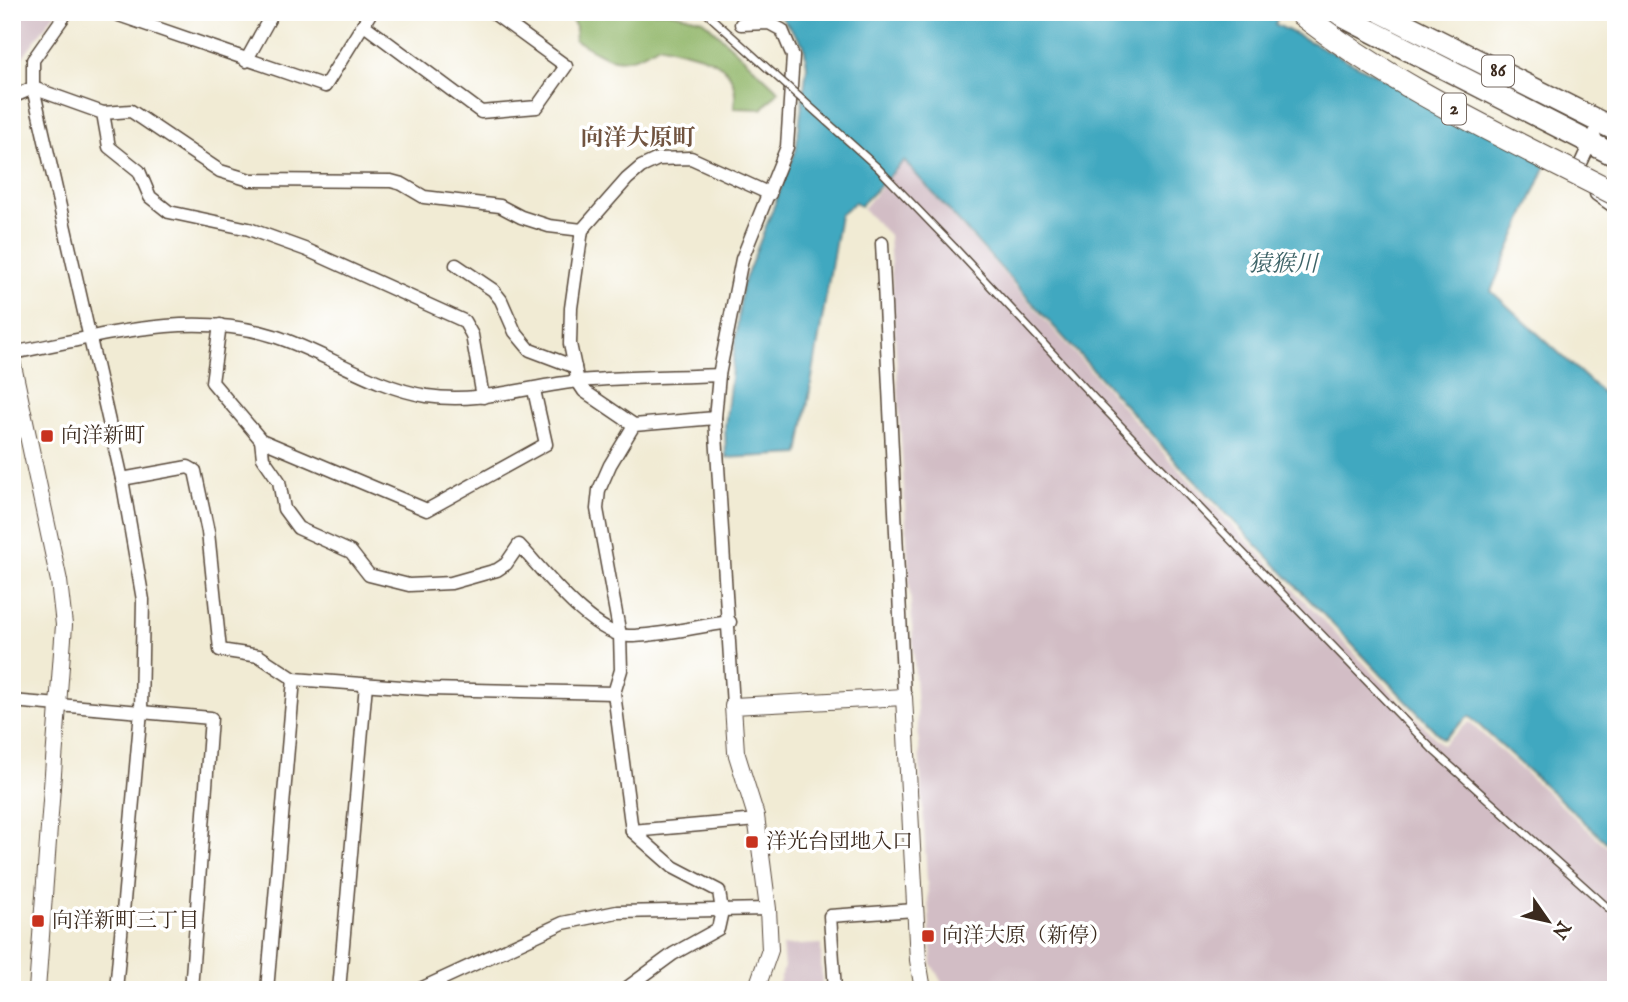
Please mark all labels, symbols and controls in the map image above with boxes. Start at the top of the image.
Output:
road number: 86 [1482,55,1514,86]
road number: 2 [1442,94,1466,124]
district label: 向洋大原町 [581,124,696,153]
water label: 猿猴川 [1249,250,1321,279]
place label: 向洋新町 [61,423,145,450]
marker: 向洋新町 [39,428,55,444]
place label: 洋光台団地入口 [766,829,913,856]
marker: 洋光台団地入口 [744,834,760,850]
north arrow [1512,886,1582,956]
place label: 向洋新町三丁目 [52,908,199,935]
marker: 向洋新町三丁目 [30,913,46,929]
text: N [1546,915,1576,943]
place label: 向洋大原（新停） [942,923,1110,950]
marker: 向洋大原（新停） [920,928,936,944]

